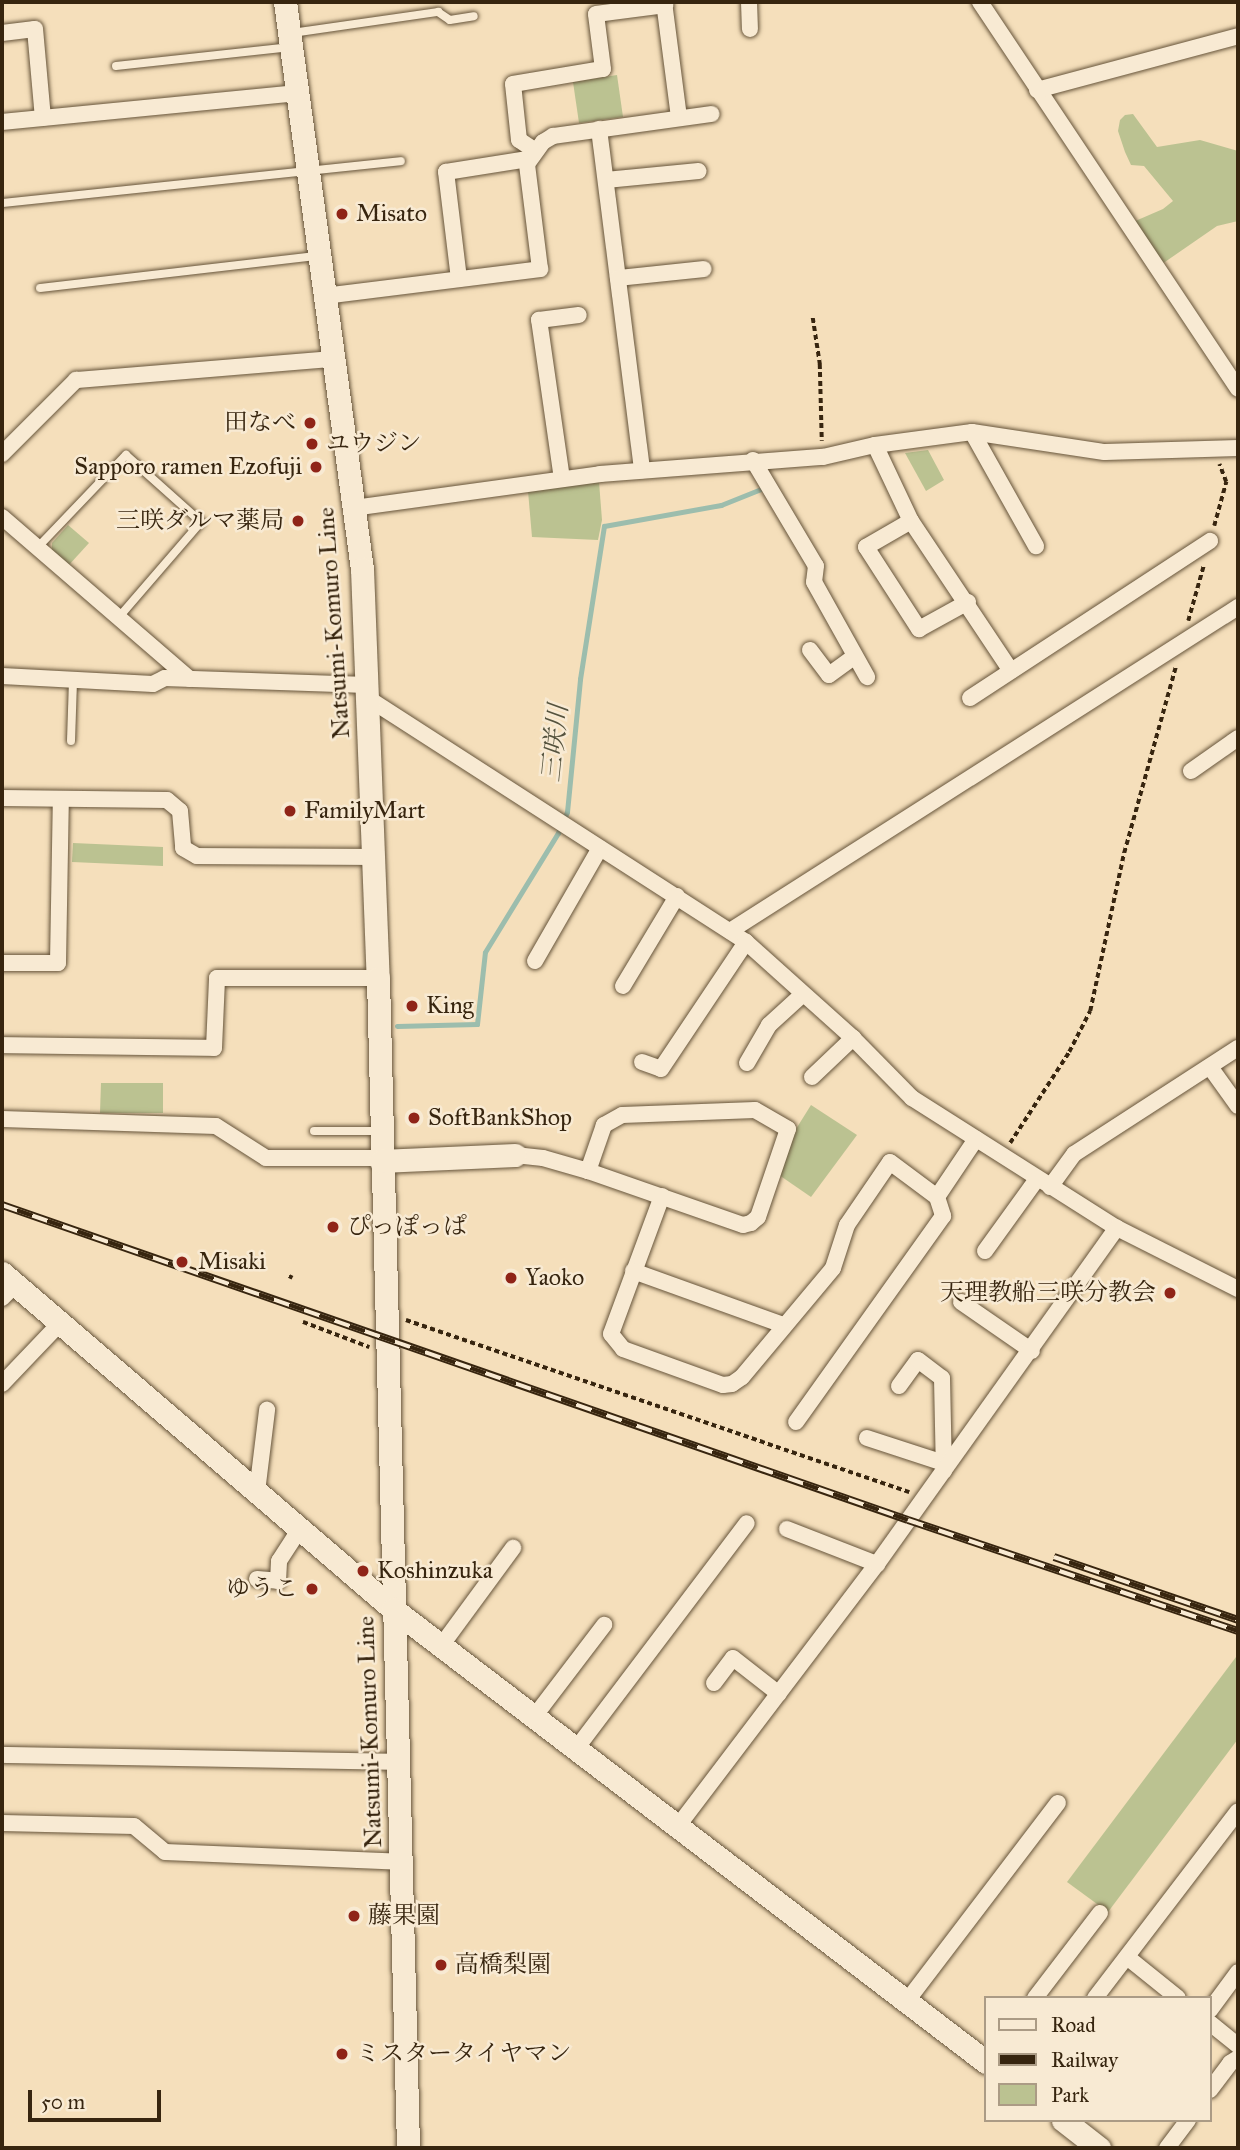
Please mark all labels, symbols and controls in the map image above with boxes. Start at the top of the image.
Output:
place label: Misato [356,200,427,228]
marker: Misato [334,206,350,222]
place label: 田なべ [224,409,296,437]
marker: 田なべ [302,415,318,431]
place label: ユウジン [326,430,422,458]
marker: ユウジン [304,436,320,452]
place label: Sapporo ramen Ezofuji [74,453,302,481]
marker: Sapporo ramen Ezofuji [308,459,324,475]
street label: Natsumi-Komuro Line [312,506,356,740]
place label: 三咲ダルマ薬局 [116,507,284,535]
marker: 三咲ダルマ薬局 [290,513,306,529]
water label: 三咲川 [535,703,575,783]
place label: FamilyMart [304,797,425,825]
marker: FamilyMart [282,803,298,819]
place label: King [426,992,474,1020]
marker: King [404,998,420,1014]
place label: SoftBankShop [428,1104,572,1132]
marker: SoftBankShop [406,1110,422,1126]
place label: ぴっぽっぱ [347,1213,467,1241]
marker: ぴっぽっぱ [325,1219,341,1235]
place label: Misaki [198,1248,266,1276]
marker: Misaki [172,1252,192,1272]
place label: Yaoko [525,1264,584,1292]
marker: Yaoko [503,1270,519,1286]
place label: 天理教船三咲分教会 [940,1279,1156,1307]
marker: 天理教船三咲分教会 [1162,1285,1178,1301]
place label: Koshinzuka [377,1557,493,1585]
marker: Koshinzuka [355,1563,371,1579]
place label: ゆうこ [226,1575,298,1603]
marker: ゆうこ [304,1581,320,1597]
street label: Natsumi-Komuro Line [352,1616,388,1848]
place label: 藤果園 [368,1902,440,1930]
marker: 藤果園 [346,1908,362,1924]
place label: 高橋梨園 [455,1951,551,1979]
marker: 高橋梨園 [433,1957,449,1973]
legend [984,1996,1212,2122]
text: Road [1051,2012,1096,2038]
place label: ミスタータイヤマン [356,2040,572,2068]
marker: ミスタータイヤマン [334,2046,350,2062]
text: Railway [1051,2047,1118,2073]
scale bar [32,2076,164,2120]
text: Park [1051,2082,1089,2108]
text: 50 m [41,2089,85,2115]

